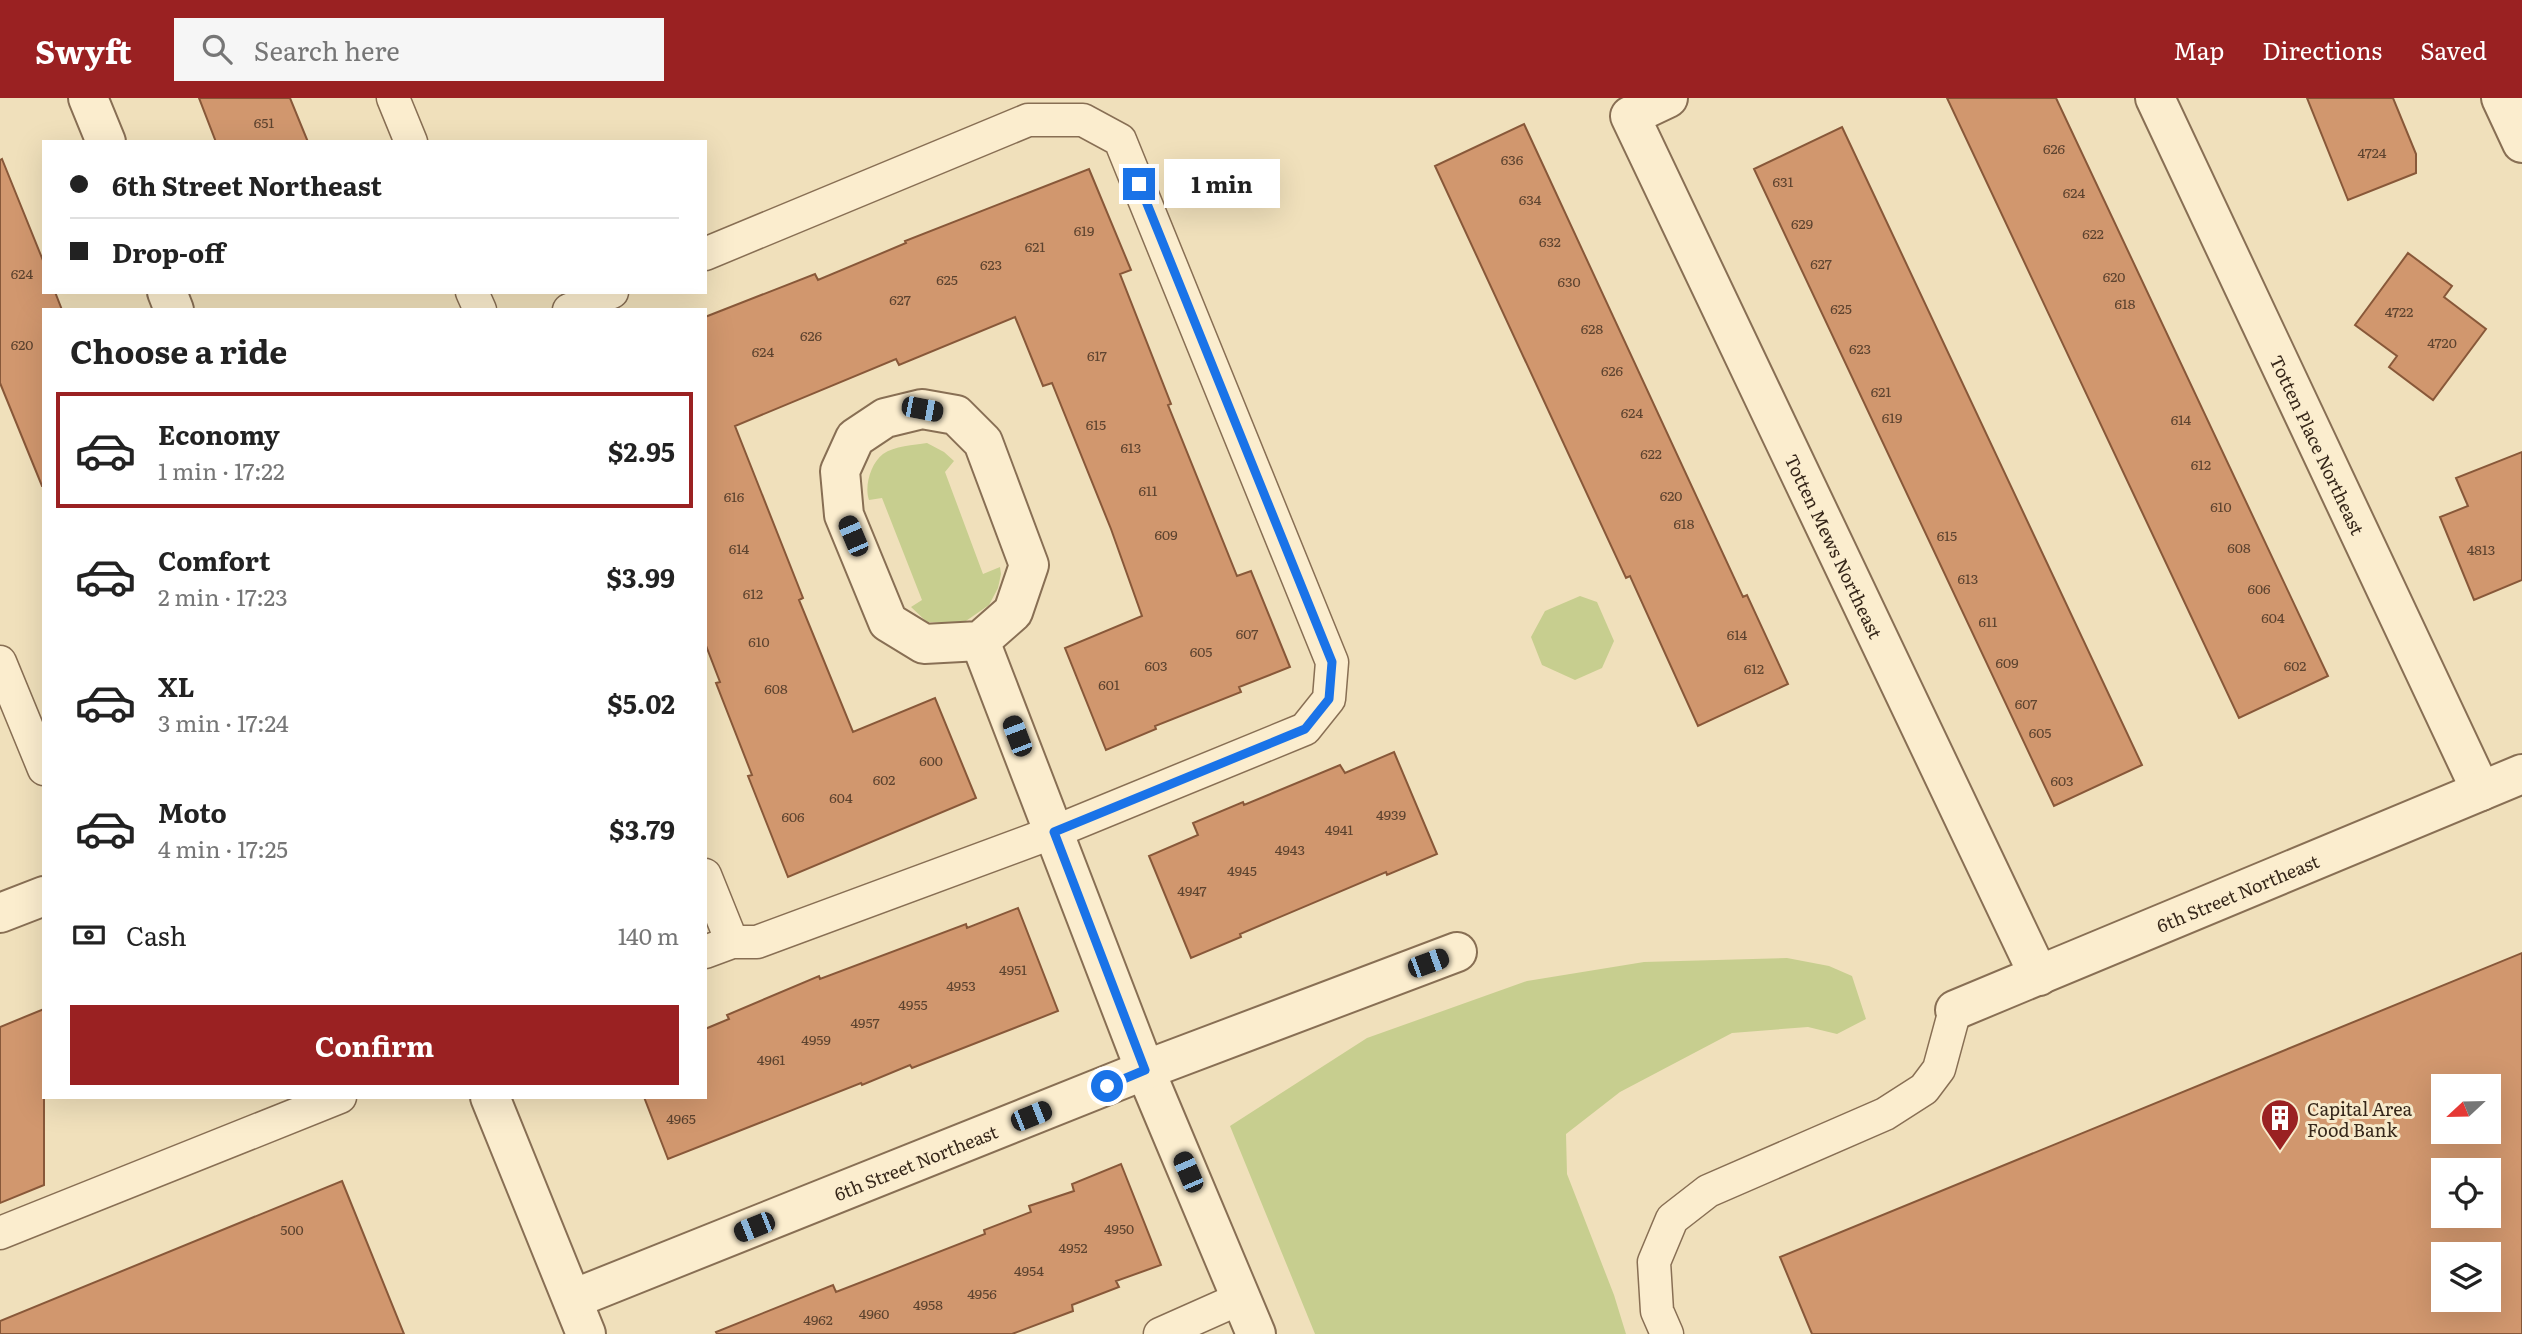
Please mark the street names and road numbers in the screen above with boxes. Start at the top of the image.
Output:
street label: Totten Place Northeast [2264,350,2372,540]
street label: Totten Mews Northeast [1779,449,1890,643]
street label: 6th Street Northeast [2152,846,2324,938]
street label: 6th Street Northeast [830,1117,1002,1207]

